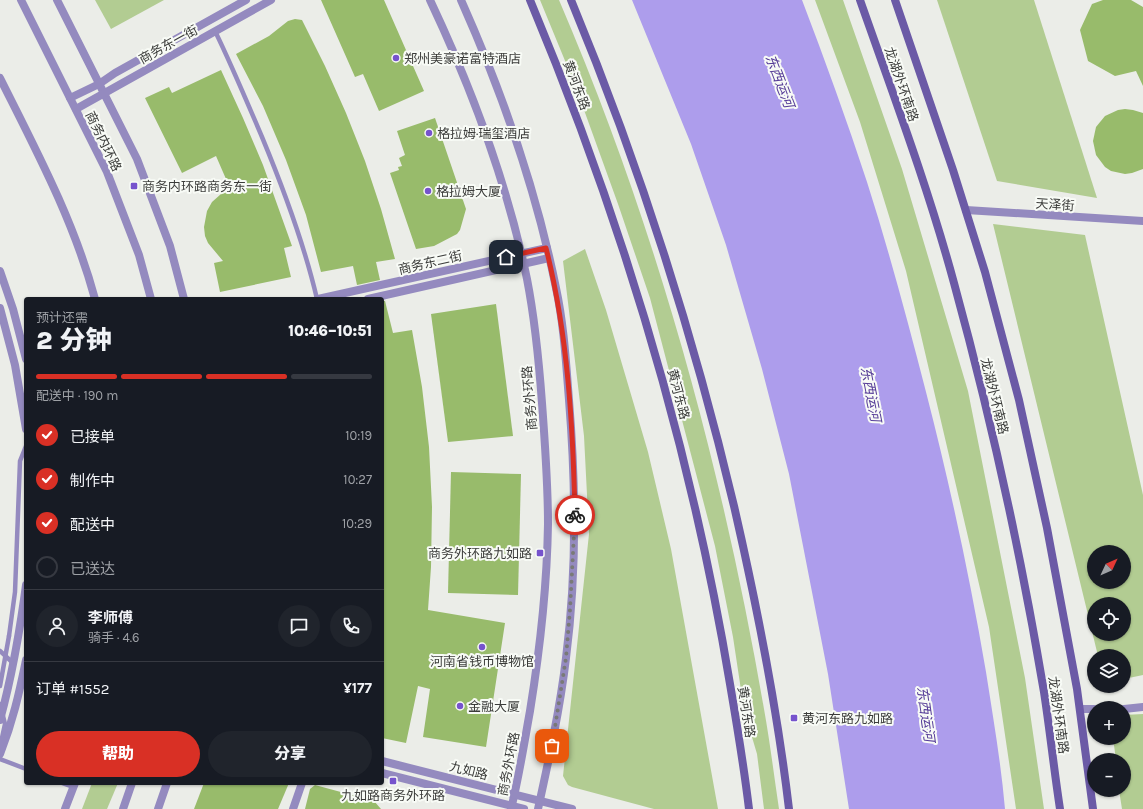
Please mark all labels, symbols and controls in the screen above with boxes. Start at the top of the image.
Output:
street label: 商务东一街 [136,22,200,67]
street label: 龙湖外环南路 [882,45,921,123]
place label: 郑州美豪诺富特酒店 [404,51,521,66]
water label: 东西运河 [762,52,799,113]
marker: 郑州美豪诺富特酒店 [391,53,401,63]
street label: 黄河东路 [560,58,593,112]
street label: 商务内环路 [83,109,125,174]
place label: 格拉姆·瑞玺酒店 [437,126,530,141]
marker: 格拉姆·瑞玺酒店 [424,128,434,138]
place label: 商务内环路商务东一街 [142,179,272,194]
marker: 商务内环路商务东一街 [129,181,139,191]
place label: 格拉姆大厦 [436,184,501,199]
marker: 格拉姆大厦 [423,186,433,196]
street label: 天泽街 [1035,196,1075,213]
pin [489,240,523,274]
icon: home [495,246,517,268]
street label: 商务东二街 [397,248,463,277]
text: 预计还需 [36,310,88,325]
text: 10:46–10:51 [288,322,372,340]
text: 2 分钟 [36,325,111,356]
street label: 龙湖外环南路 [978,356,1011,436]
street label: 商务外环路 [519,365,540,431]
water label: 东西运河 [857,365,885,426]
street label: 黄河东路 [665,367,692,421]
text: 配送中 · 190 m [36,388,118,403]
icon: check [36,424,58,446]
text: 已接单 [70,428,115,446]
text: 10:19 [345,428,372,443]
icon: check [36,468,58,490]
text: 制作中 [70,472,115,490]
text: 10:27 [343,472,372,487]
courier [555,495,595,535]
icon: bike [564,504,586,526]
icon: check [36,512,58,534]
text: 配送中 [70,516,115,534]
text: 10:29 [342,516,372,531]
north arrow [1087,545,1131,589]
map controls [1087,545,1131,797]
place label: 商务外环路九如路 [428,546,532,561]
marker: 商务外环路九如路 [535,548,545,558]
text: 已送达 [70,560,115,578]
button: locate [1087,597,1131,641]
button: person [36,605,78,647]
button: chat [278,605,320,647]
button: phone [330,605,372,647]
text: 李师傅 [88,609,133,627]
text: 骑手 · 4.6 [88,630,140,645]
marker: 河南省钱币博物馆 [477,642,487,652]
button: layers [1087,649,1131,693]
place label: 河南省钱币博物馆 [430,654,534,669]
street label: 龙湖外环南路 [1046,675,1071,755]
text: ¥177 [343,679,372,697]
text: 订单 #1552 [36,680,110,698]
street label: 黄河东路 [735,685,758,739]
water label: 东西运河 [913,685,938,746]
place label: 金融大厦 [468,699,520,714]
marker: 金融大厦 [455,701,465,711]
button: + [1087,701,1131,745]
place label: 黄河东路九如路 [802,711,893,726]
marker: 黄河东路九如路 [789,713,799,723]
pin [535,729,569,763]
button: 帮助 [36,731,200,777]
button: 分享 [208,731,372,777]
street label: 商务外环路 [495,731,522,797]
icon: bag [541,735,563,757]
button: − [1087,753,1131,797]
street label: 九如路 [448,758,490,782]
marker: 九如路商务外环路 [388,776,398,786]
place label: 九如路商务外环路 [341,788,445,803]

